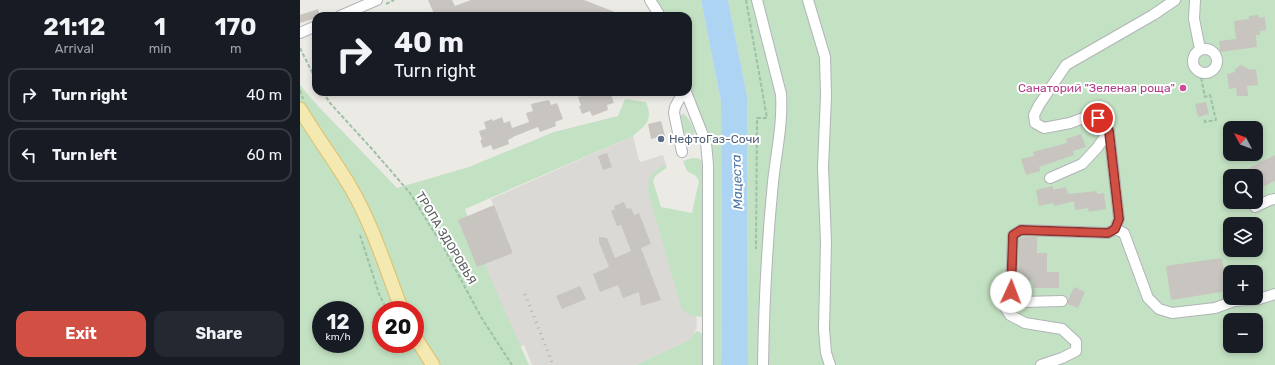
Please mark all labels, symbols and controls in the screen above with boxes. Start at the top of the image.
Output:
text: 21:12 [43,13,105,41]
text: 1 [154,13,166,41]
text: 170 [215,13,257,41]
text: 40 m [394,26,464,59]
icon: right [328,28,380,80]
text: Arrival [55,41,94,56]
text: min [149,41,171,56]
text: m [230,41,241,56]
text: Turn right [394,60,476,82]
place label: Санаторий "Зеленая роща" [1018,81,1175,95]
marker: Санаторий "Зеленая роща" [1178,83,1188,93]
icon: right [18,84,40,106]
text: Turn right [52,86,127,104]
text: 40 m [246,86,282,104]
pin [1081,101,1115,135]
icon: arrive [1087,107,1109,129]
north arrow [1223,121,1263,161]
map controls [1223,121,1263,353]
place label: НефтоГаз-Сочи [669,132,760,146]
marker: НефтоГаз-Сочи [656,134,666,144]
icon: left [18,144,40,166]
text: Turn left [52,146,117,164]
text: 60 m [246,146,282,164]
water label: Мацеста [729,154,745,210]
button: search [1223,169,1263,209]
street label: ТРОПА ЗДОРОВЬЯ [413,189,479,287]
button: layers [1223,217,1263,257]
button: + [1223,265,1263,305]
position arrow [990,271,1032,313]
speed limit sign: 20 [372,301,424,353]
text: 12 [327,310,349,334]
button: Exit [16,311,146,357]
button: Share [154,311,284,357]
button: − [1223,313,1263,353]
text: km/h [326,331,350,343]

